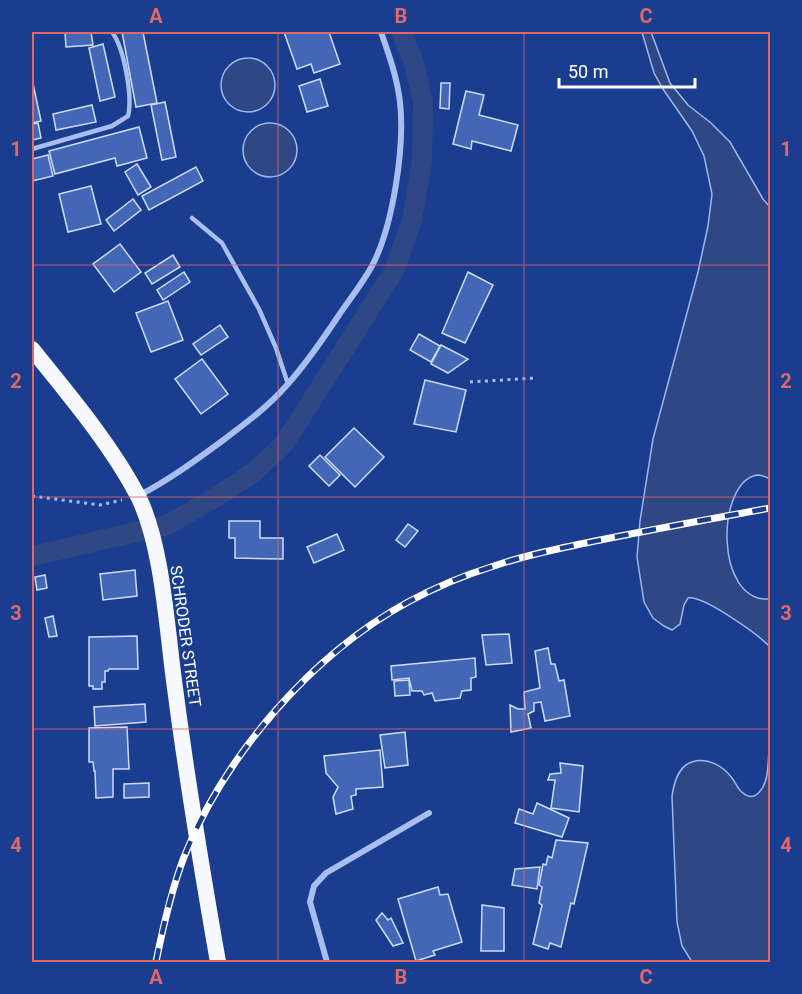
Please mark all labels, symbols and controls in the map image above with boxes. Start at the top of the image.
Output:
text: A [149,4,163,28]
text: B [395,4,407,28]
text: C [639,4,653,28]
scale bar [559,51,696,89]
text: 50 m [568,61,608,82]
text: 1 [10,137,22,161]
text: 1 [780,137,792,161]
text: 2 [10,369,22,393]
text: 2 [780,369,792,393]
street label: SCHRODER STREET [166,564,205,708]
text: 3 [10,601,22,625]
text: 3 [780,601,792,625]
text: 4 [10,833,22,857]
text: 4 [780,833,792,857]
text: A [149,965,163,989]
text: B [395,965,407,989]
text: C [639,965,653,989]

